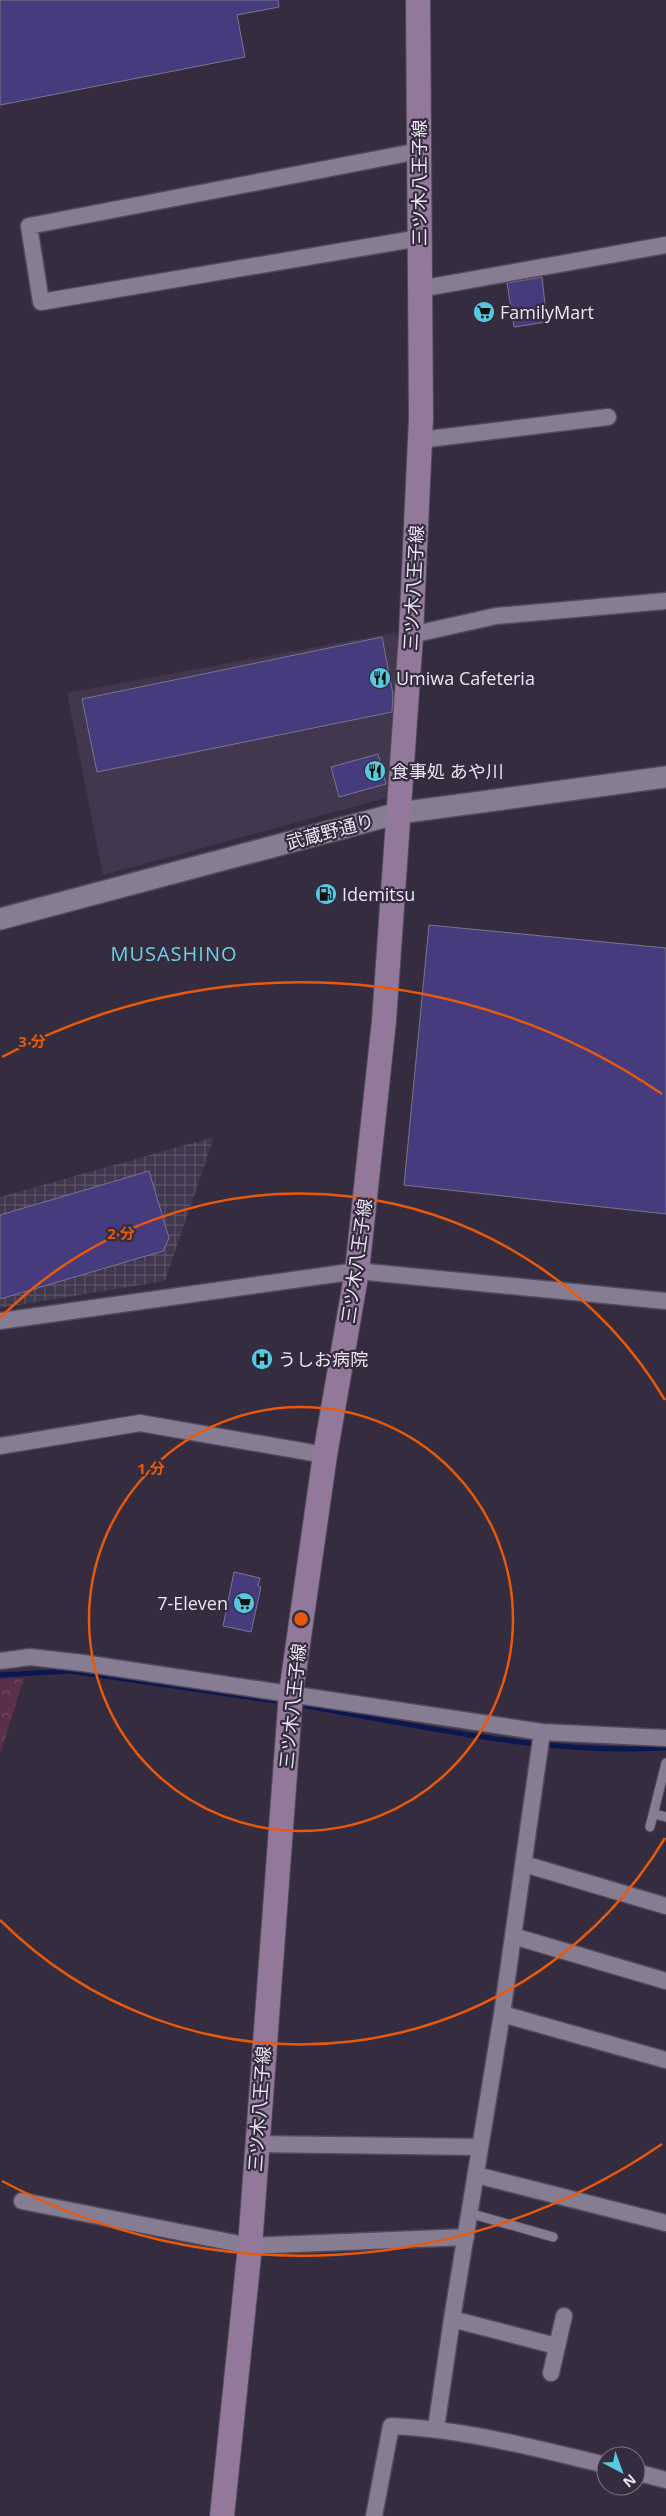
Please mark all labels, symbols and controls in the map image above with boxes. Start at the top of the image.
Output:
street label: 三ツ木八王子線 [407,120,431,246]
supermarket icon: FamilyMart [472,300,496,324]
place label: FamilyMart [500,300,594,324]
street label: 三ツ木八王子線 [398,524,428,652]
restaurant icon: Umiwa Cafeteria [368,666,392,690]
place label: Umiwa Cafeteria [396,666,535,690]
restaurant icon: 食事処 あや川 [363,759,387,783]
place label: 食事処 あや川 [391,759,504,783]
street label: 武蔵野通り [283,808,377,854]
fuel station icon: Idemitsu [314,882,338,906]
place label: Idemitsu [342,882,415,906]
district label: MUSASHINO [110,940,238,967]
text: 3 分 [18,1031,46,1051]
street label: 三ツ木八王子線 [335,1197,377,1325]
text: 2 分 [107,1223,135,1243]
hospital icon: うしお病院 [250,1347,274,1371]
place label: うしお病院 [278,1347,368,1371]
text: 1 分 [137,1458,165,1478]
place label: 7-Eleven [157,1591,228,1615]
supermarket icon: 7-Eleven [232,1591,256,1615]
centre of rings [292,1610,310,1628]
street label: 三ツ木八王子線 [273,1642,311,1770]
street label: 三ツ木八王子線 [243,2045,275,2173]
north arrow [596,2446,646,2496]
text: N [619,2470,640,2492]

